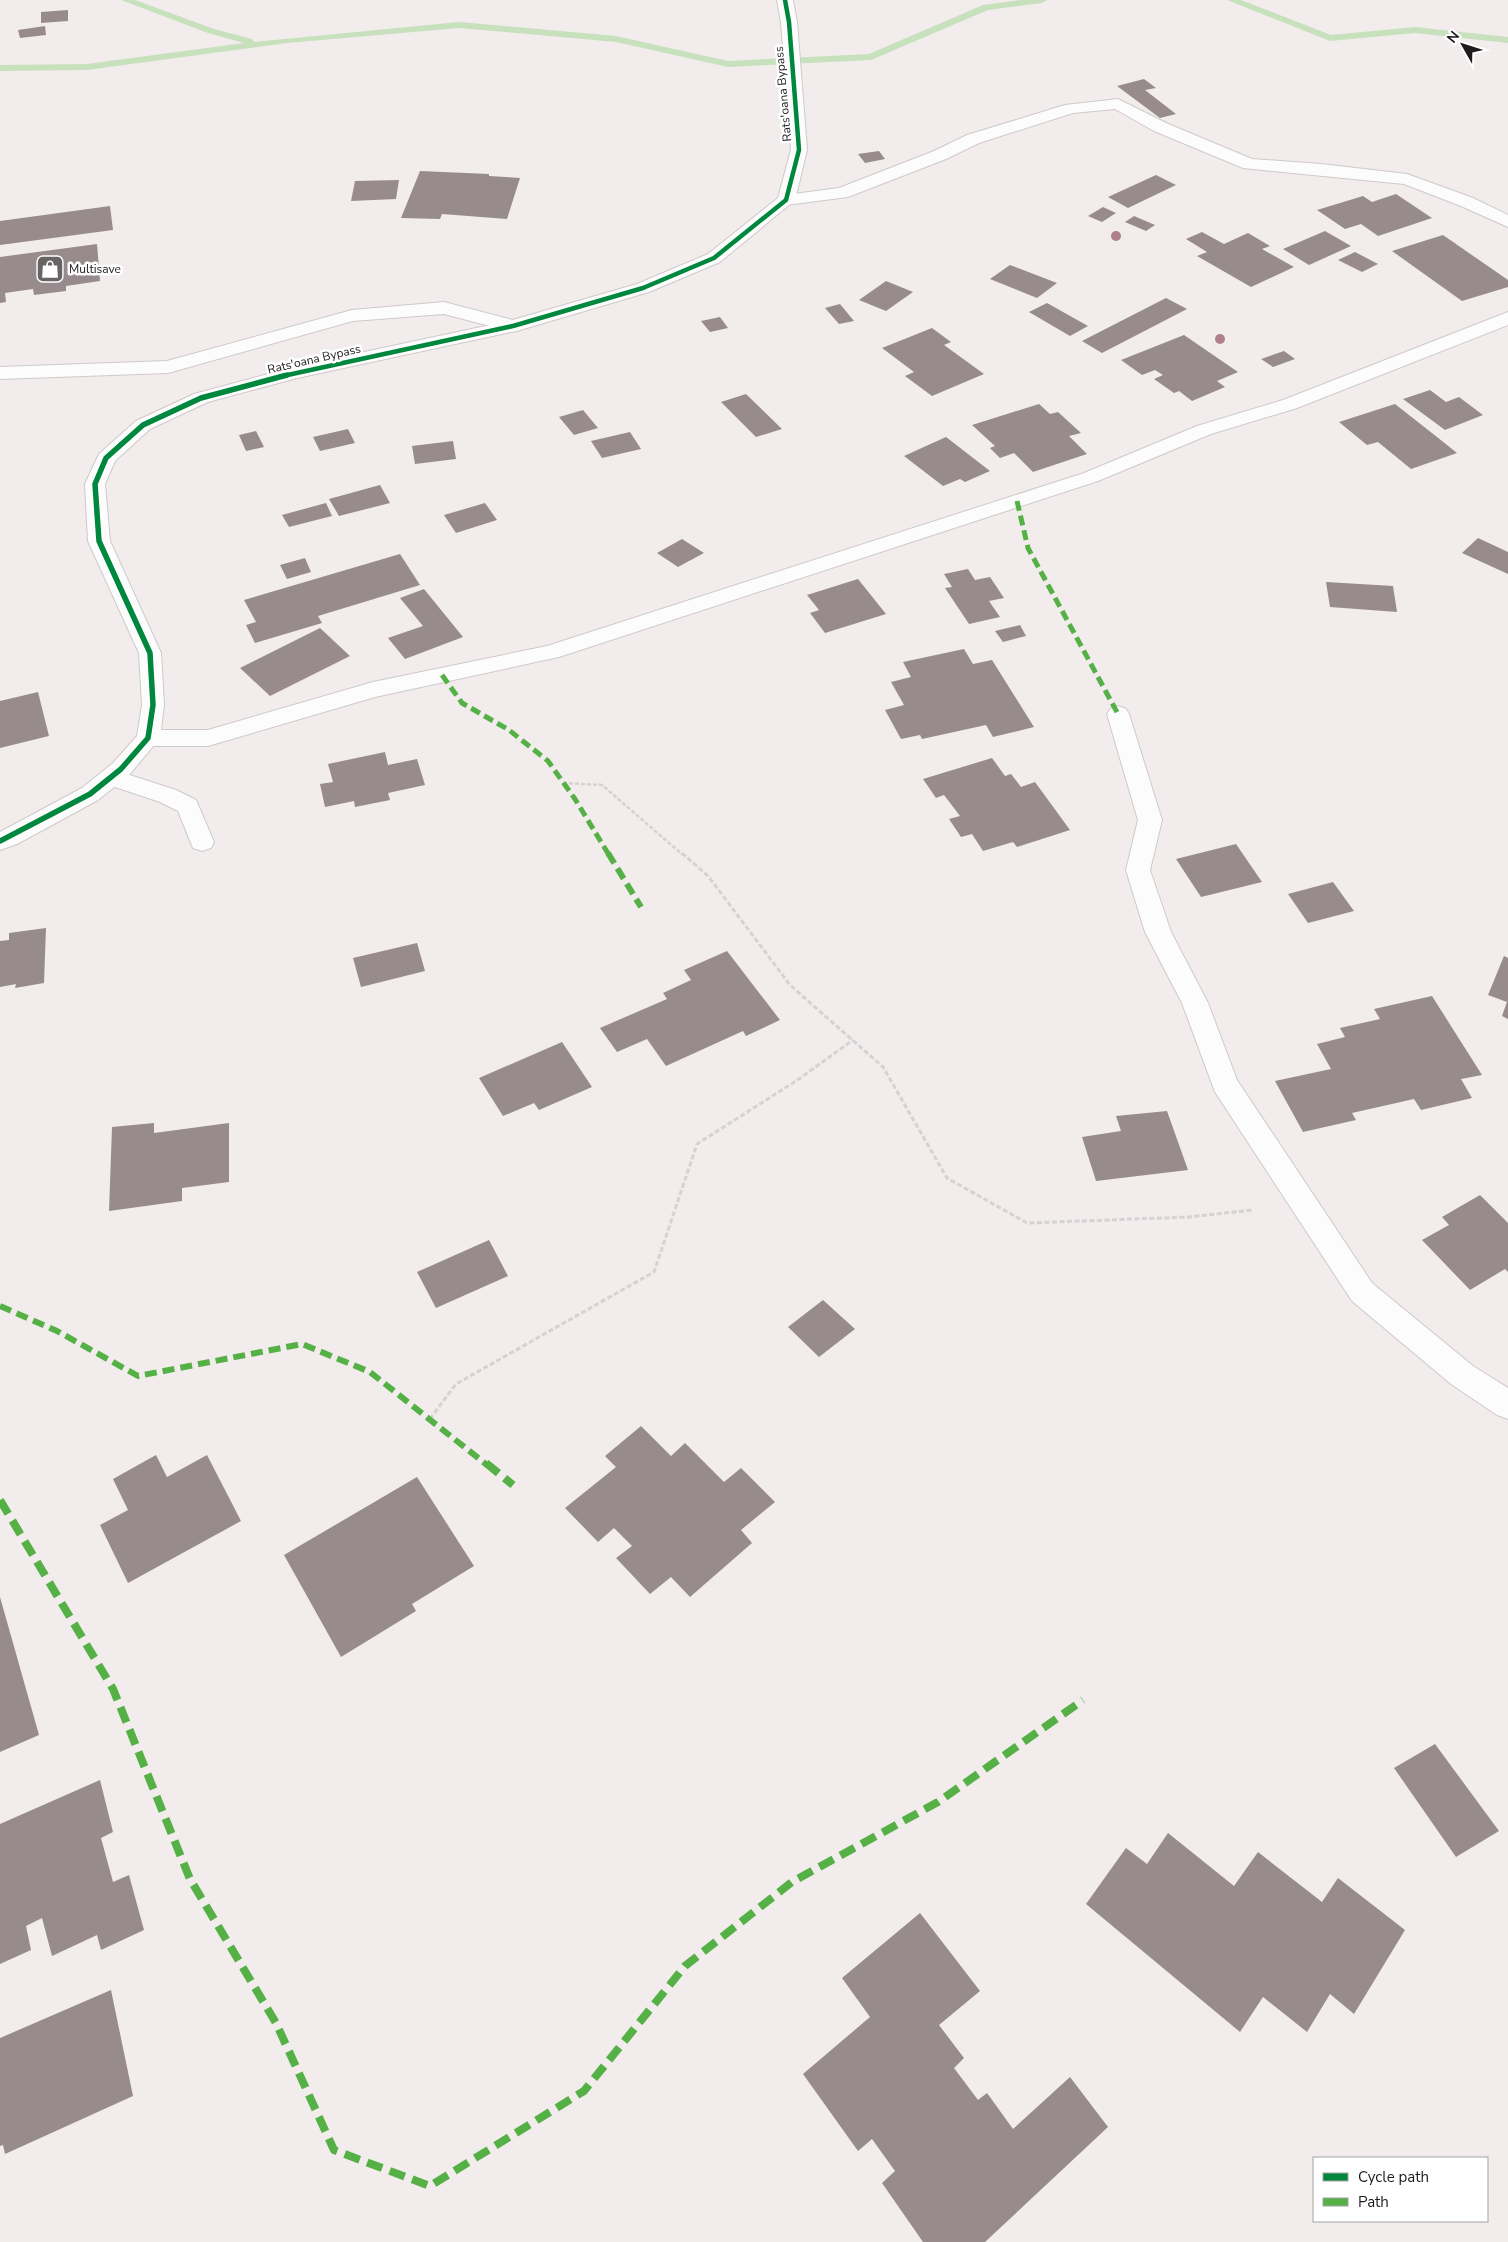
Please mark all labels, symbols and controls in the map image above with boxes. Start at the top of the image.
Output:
north arrow [1438,20,1488,70]
text: N [1443,27,1464,47]
street label: Rats'oana Bypass [771,46,795,142]
shop icon: Multisave [35,254,65,284]
place label: Multisave [69,261,121,277]
street label: Rats'oana Bypass [266,340,363,378]
legend [1313,2157,1488,2222]
text: Cycle path [1358,2167,1429,2187]
text: Path [1358,2192,1389,2212]

